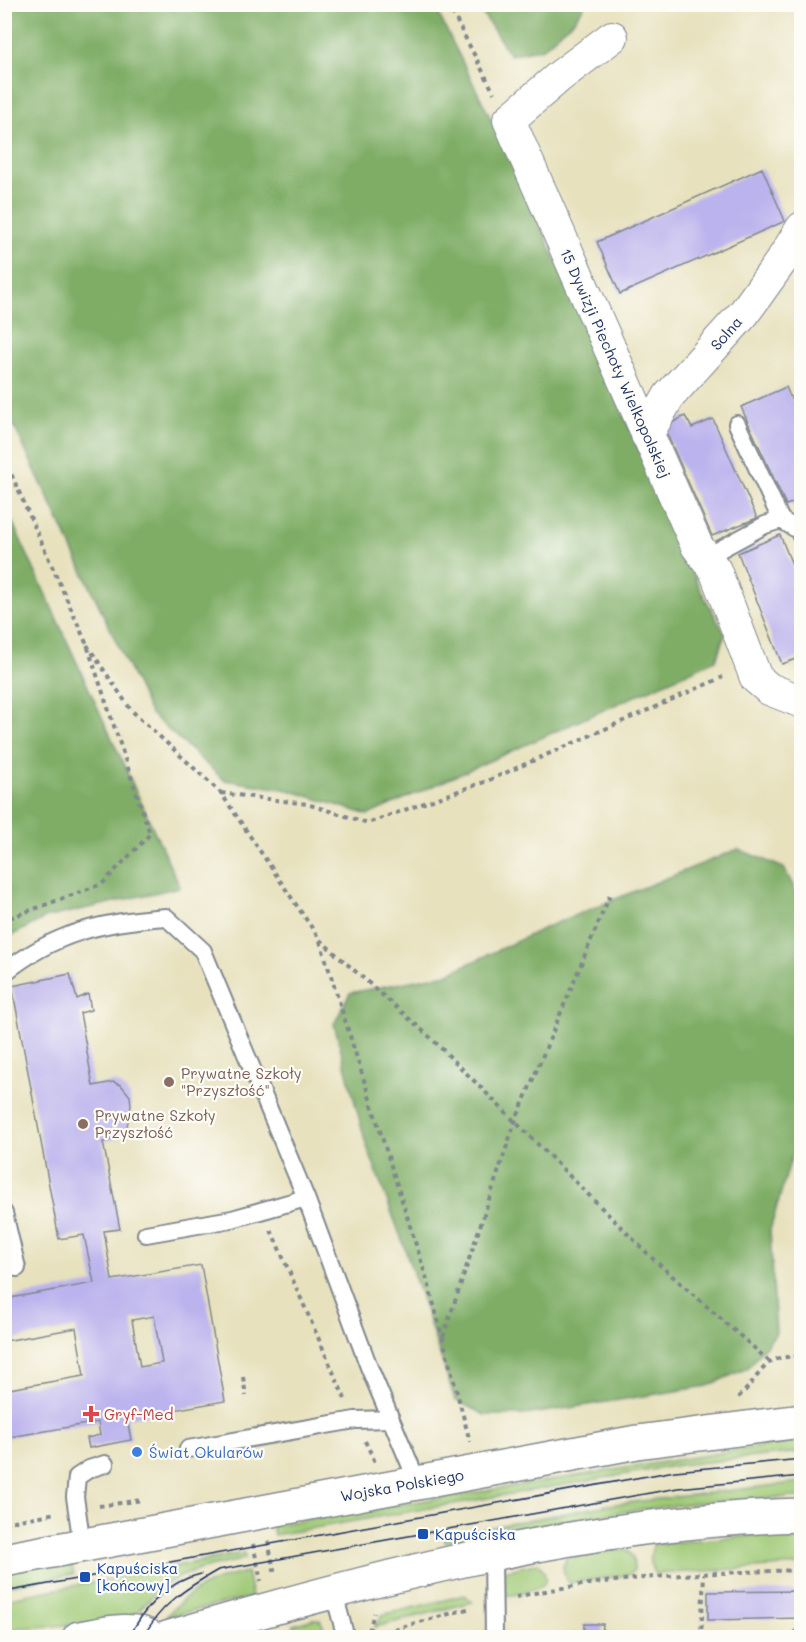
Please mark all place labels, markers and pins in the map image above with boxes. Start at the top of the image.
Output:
place label: Prywatne Szkoły "Przyszłość" [181,1063,302,1100]
marker: Prywatne Szkoły "Przyszłość" [162,1075,176,1089]
place label: Prywatne Szkoły Przyszłość [95,1105,216,1142]
marker: Prywatne Szkoły Przyszłość [76,1117,90,1131]
place label: Gryf-Med [104,1404,173,1424]
marker: Gryf-Med [82,1405,100,1423]
place label: Świat Okularów [149,1442,264,1462]
marker: Świat Okularów [130,1445,144,1459]
place label: Kapuściska [435,1524,516,1544]
marker: Kapuściska [416,1527,430,1541]
place label: Kapuściska [końcowy] [97,1558,178,1595]
marker: Kapuściska [końcowy] [78,1570,92,1584]

